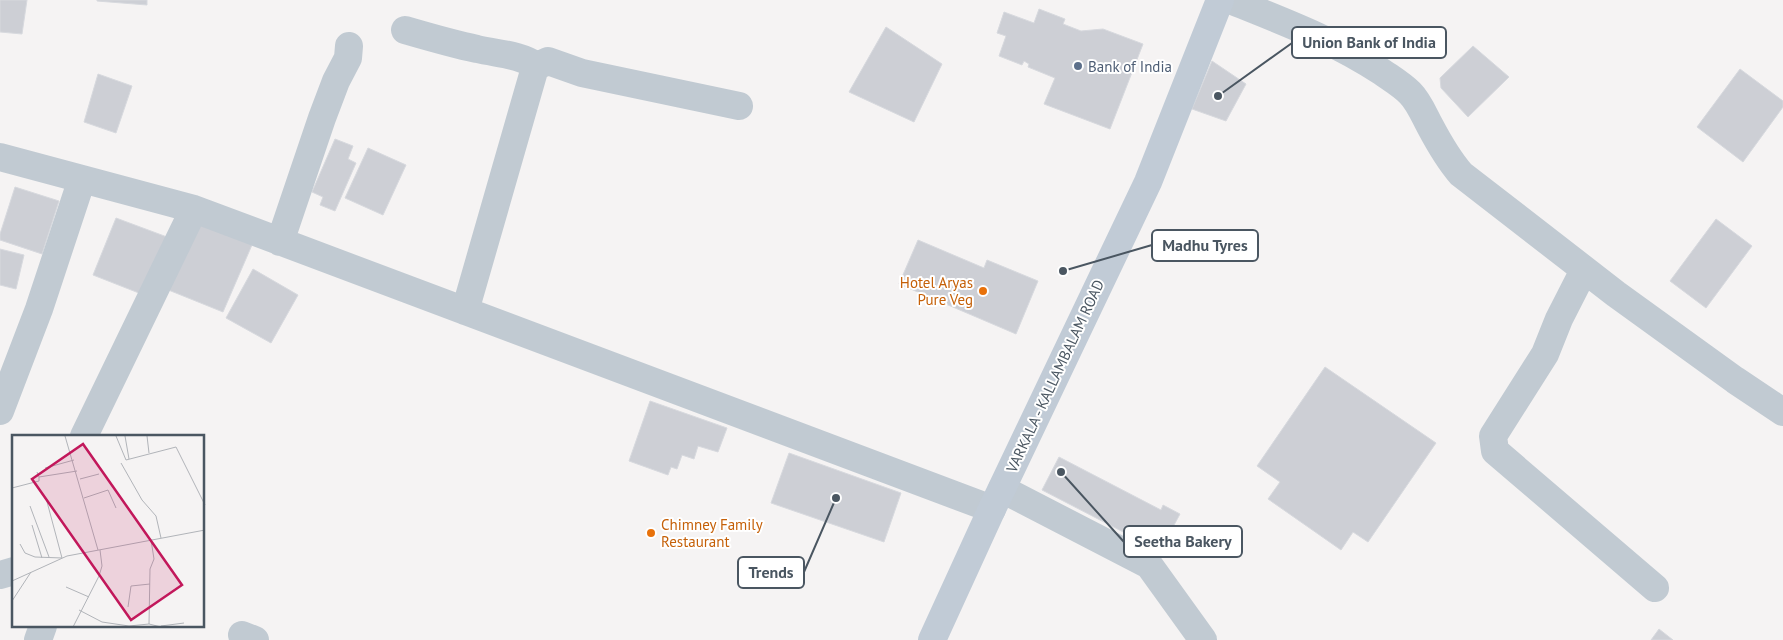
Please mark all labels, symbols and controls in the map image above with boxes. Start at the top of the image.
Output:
callout: Union Bank of India [1292,27,1446,58]
text: Union Bank of India [1302,32,1436,52]
place label: Bank of India [1088,57,1172,76]
marker: Bank of India [1072,60,1084,72]
callout: Madhu Tyres [1152,230,1258,261]
text: Madhu Tyres [1162,235,1248,255]
place label: Hotel Aryas Pure Veg [900,273,973,309]
street label: VARKALA - KALLAMBALAM ROAD [1001,277,1108,476]
marker: Hotel Aryas Pure Veg [977,285,989,297]
inset map [12,435,205,628]
place label: Chimney Family Restaurant [661,515,763,551]
callout: Seetha Bakery [1124,526,1242,557]
marker: Chimney Family Restaurant [645,527,657,539]
text: Seetha Bakery [1134,531,1232,551]
callout: Trends [738,557,804,588]
text: Trends [748,562,794,582]

